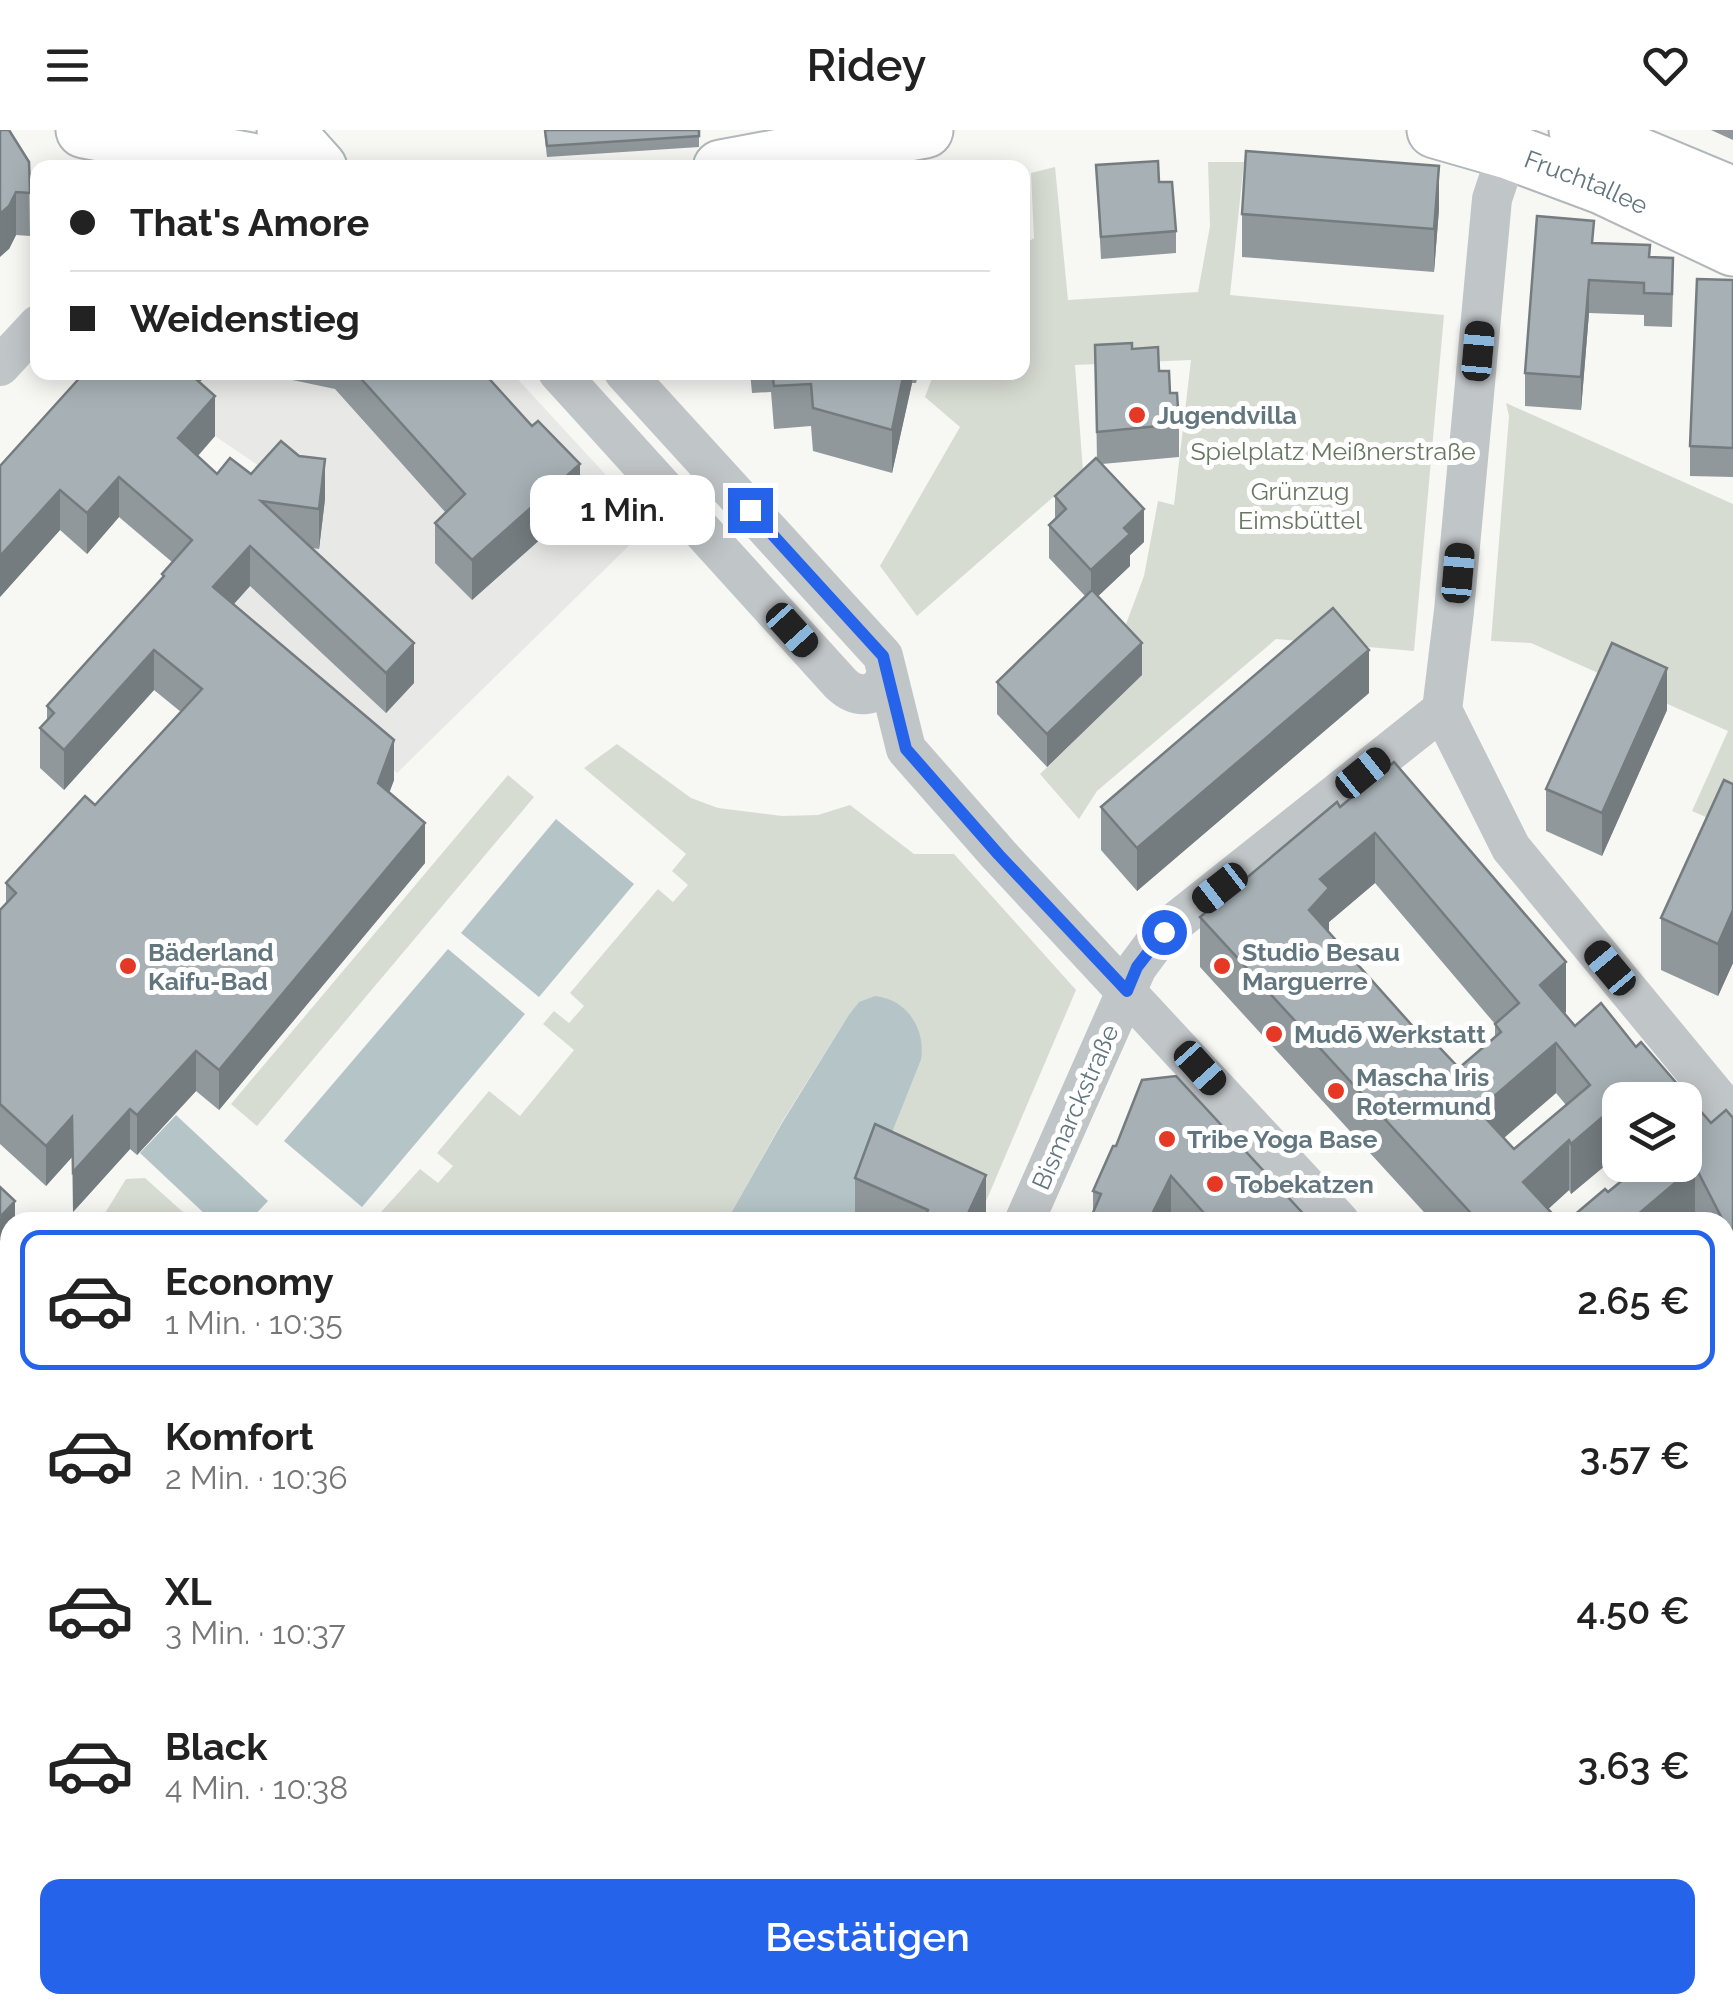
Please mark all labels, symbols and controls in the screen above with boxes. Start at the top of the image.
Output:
icon: menu [40,38,95,93]
icon: heart [1638,38,1693,93]
text: Ridey [807,39,926,92]
street label: Fruchtallee [1520,143,1653,221]
text: That's Amore [130,200,369,245]
text: Weidenstieg [130,296,360,341]
car [1460,320,1496,382]
place label: Jugendvilla [1157,400,1297,430]
marker: Jugendvilla [1126,404,1148,426]
park label: Spielplatz Meißnerstraße [1190,436,1476,466]
callout: 1 Min. [530,475,715,545]
park label: Grünzug Eimsbüttel [1238,476,1362,535]
route end [728,488,773,533]
text: 1 Min. [580,491,665,528]
car [1440,542,1476,604]
car [761,598,823,662]
car [1330,742,1396,804]
car [1187,858,1253,918]
route start [1142,910,1187,955]
car [1579,935,1641,1001]
place label: Bäderland Kaifu-Bad [148,937,274,996]
place label: Studio Besau Marguerre [1242,937,1400,996]
marker: Bäderland Kaifu-Bad [117,955,139,977]
marker: Studio Besau Marguerre [1211,955,1233,977]
place label: Mudō Werkstatt [1294,1019,1486,1049]
street label: Bismarckstraße [1025,1020,1125,1194]
marker: Mudō Werkstatt [1263,1023,1285,1045]
car [1169,1036,1231,1100]
place label: Mascha Iris Rotermund [1356,1062,1491,1121]
marker: Mascha Iris Rotermund [1325,1080,1347,1102]
map controls [1602,1082,1702,1182]
button: layers [1602,1082,1702,1182]
place label: Tribe Yoga Base [1187,1124,1377,1154]
marker: Tribe Yoga Base [1156,1128,1178,1150]
place label: Tobekatzen [1235,1169,1374,1199]
marker: Tobekatzen [1204,1173,1226,1195]
icon: car [45,1255,135,1345]
text: Economy [165,1259,334,1304]
text: 2.65 € [1577,1278,1690,1323]
text: 1 Min. · 10:35 [165,1304,343,1341]
icon: car [45,1410,135,1500]
text: Komfort [165,1414,314,1459]
text: 3.57 € [1580,1433,1690,1478]
text: 2 Min. · 10:36 [165,1459,348,1496]
icon: car [45,1565,135,1655]
text: XL [165,1569,212,1614]
text: 4.50 € [1577,1588,1690,1633]
text: 3 Min. · 10:37 [165,1614,346,1651]
icon: car [45,1720,135,1810]
text: Black [165,1724,267,1769]
text: 3.63 € [1578,1743,1690,1788]
text: 4 Min. · 10:38 [165,1769,348,1806]
button: Bestätigen [40,1879,1695,1994]

